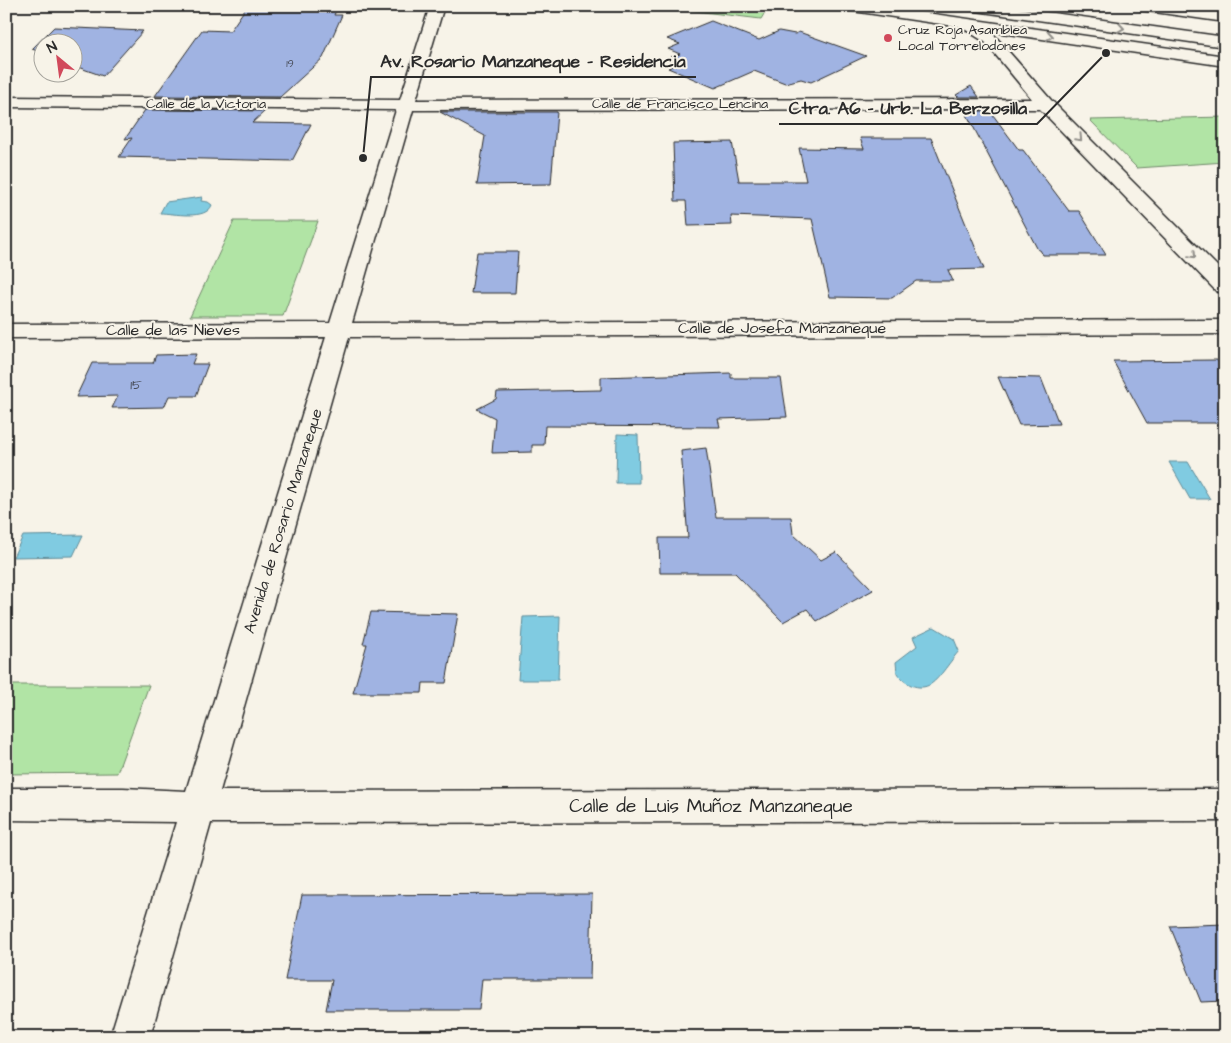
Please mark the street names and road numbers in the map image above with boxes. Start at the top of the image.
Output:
street label: Calle de la Victoria [146,94,266,114]
street label: Calle de Francisco Lencina [592,94,768,114]
street label: Calle de Josefa Manzaneque [678,317,886,339]
street label: Calle de las Nieves [106,319,240,341]
street label: Avenida de Rosario Manzaneque [238,406,328,636]
street label: Calle de Luis Muñoz Manzaneque [569,793,853,820]

